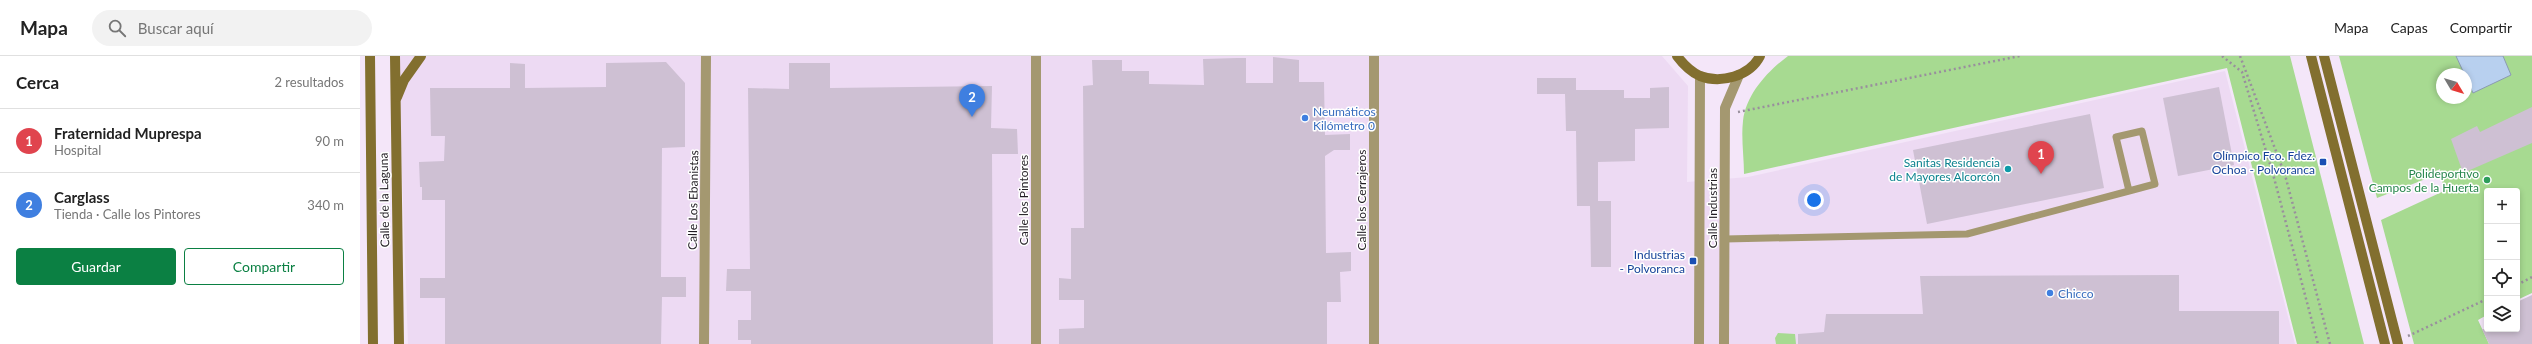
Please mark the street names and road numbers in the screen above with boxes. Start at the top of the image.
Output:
street label: Calle los Cerrajeros [1354,149,1369,251]
street label: Calle Los Ebanistas [685,150,701,250]
street label: Calle de la Laguna [376,152,392,248]
street label: Calle los Pintores [1016,155,1031,245]
street label: Calle Industrias [1705,168,1720,248]

